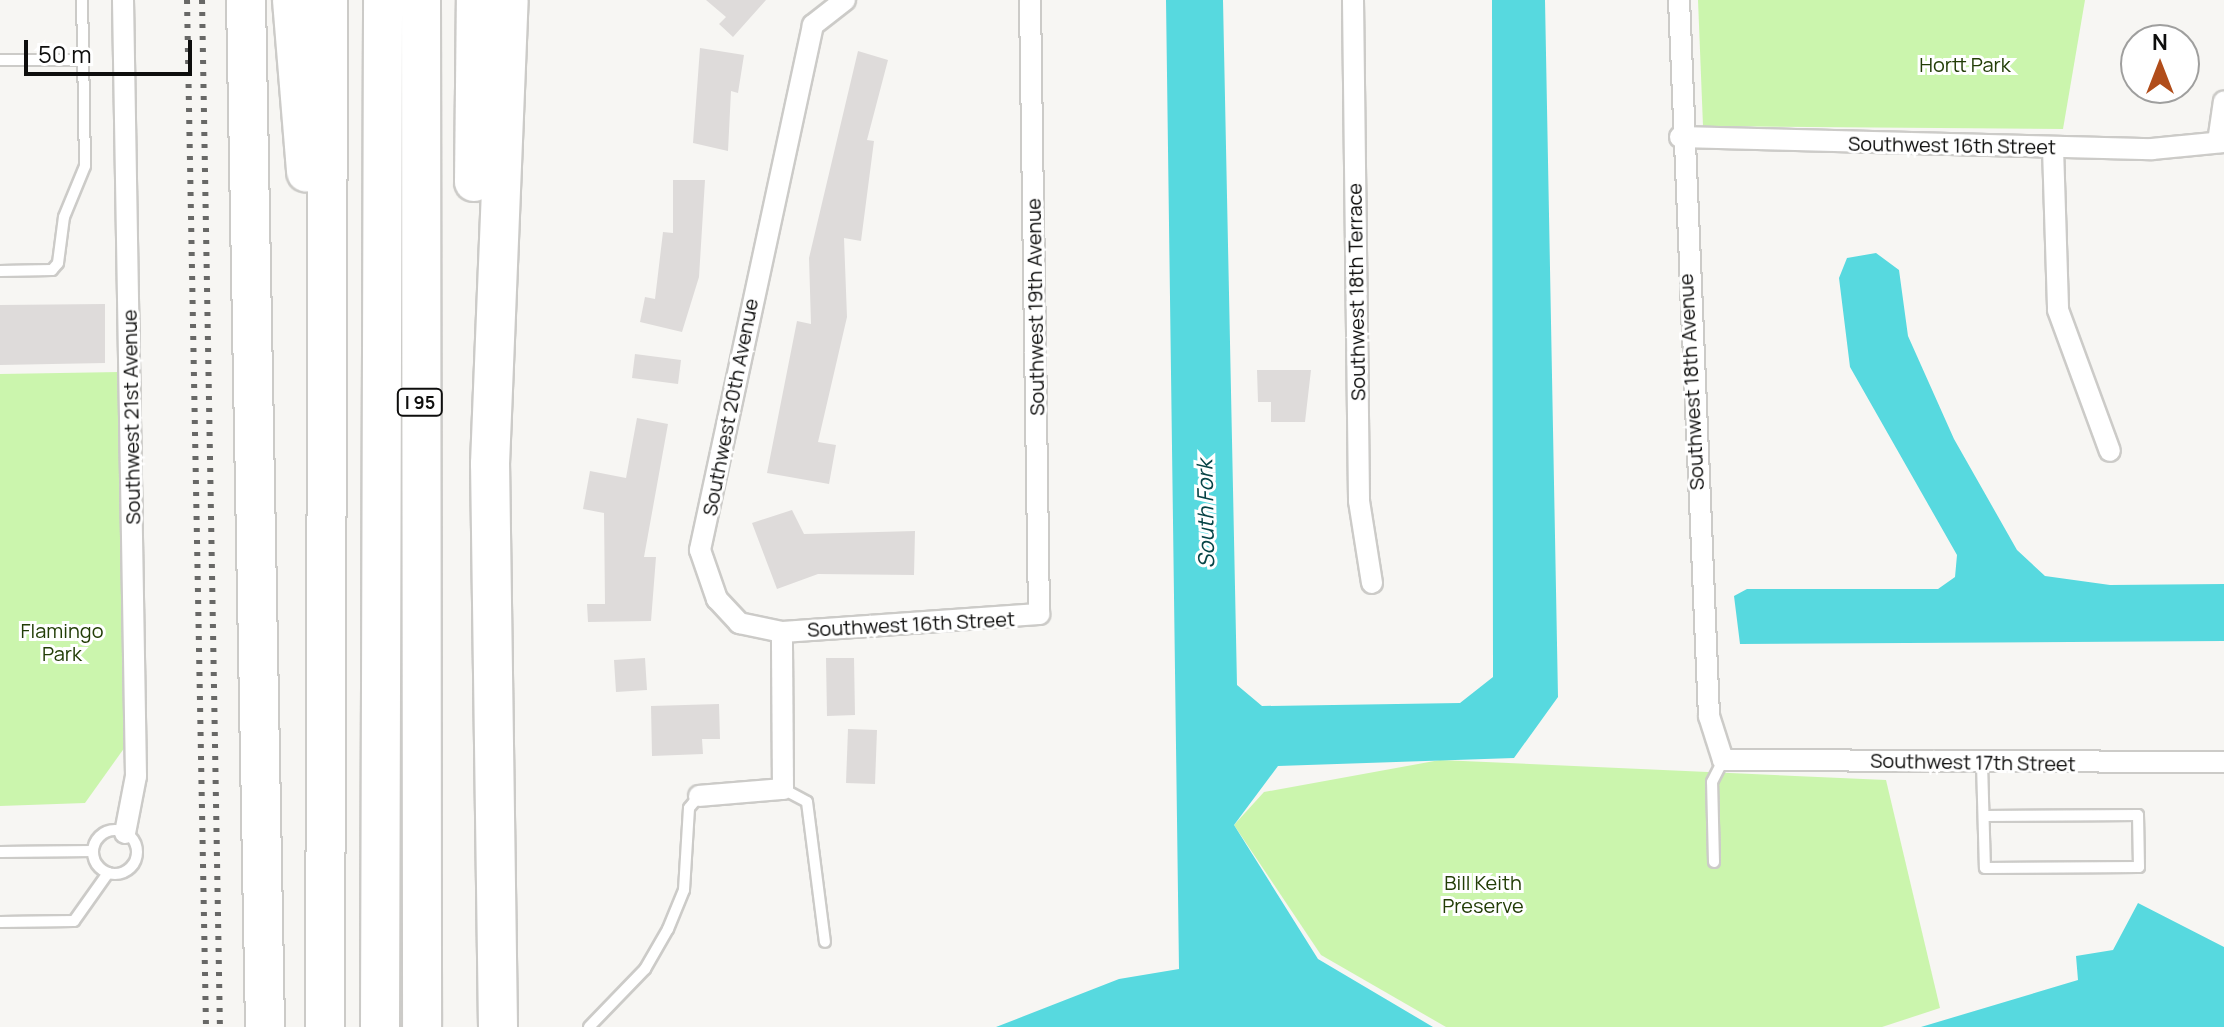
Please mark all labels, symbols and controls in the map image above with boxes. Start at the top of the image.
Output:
scale bar [28,24,196,74]
north arrow [2120,24,2200,104]
text: N [2152,27,2168,57]
text: 50 m [38,37,92,70]
park label: Hortt Park [1919,52,2011,76]
street label: Southwest 16th Street [1848,131,2056,159]
street label: Southwest 18th Terrace [1342,183,1370,401]
street label: Southwest 19th Avenue [1021,198,1049,416]
street label: Southwest 18th Avenue [1673,273,1709,491]
street label: Southwest 20th Avenue [697,296,763,518]
street label: Southwest 21st Avenue [117,309,145,525]
road number: I 95 [396,388,444,416]
water label: South Fork [1192,460,1220,568]
street label: Southwest 16th Street [807,607,1015,641]
park label: Flamingo Park [20,619,104,666]
street label: Southwest 17th Street [1870,748,2076,776]
park label: Bill Keith Preserve [1442,871,1524,918]

